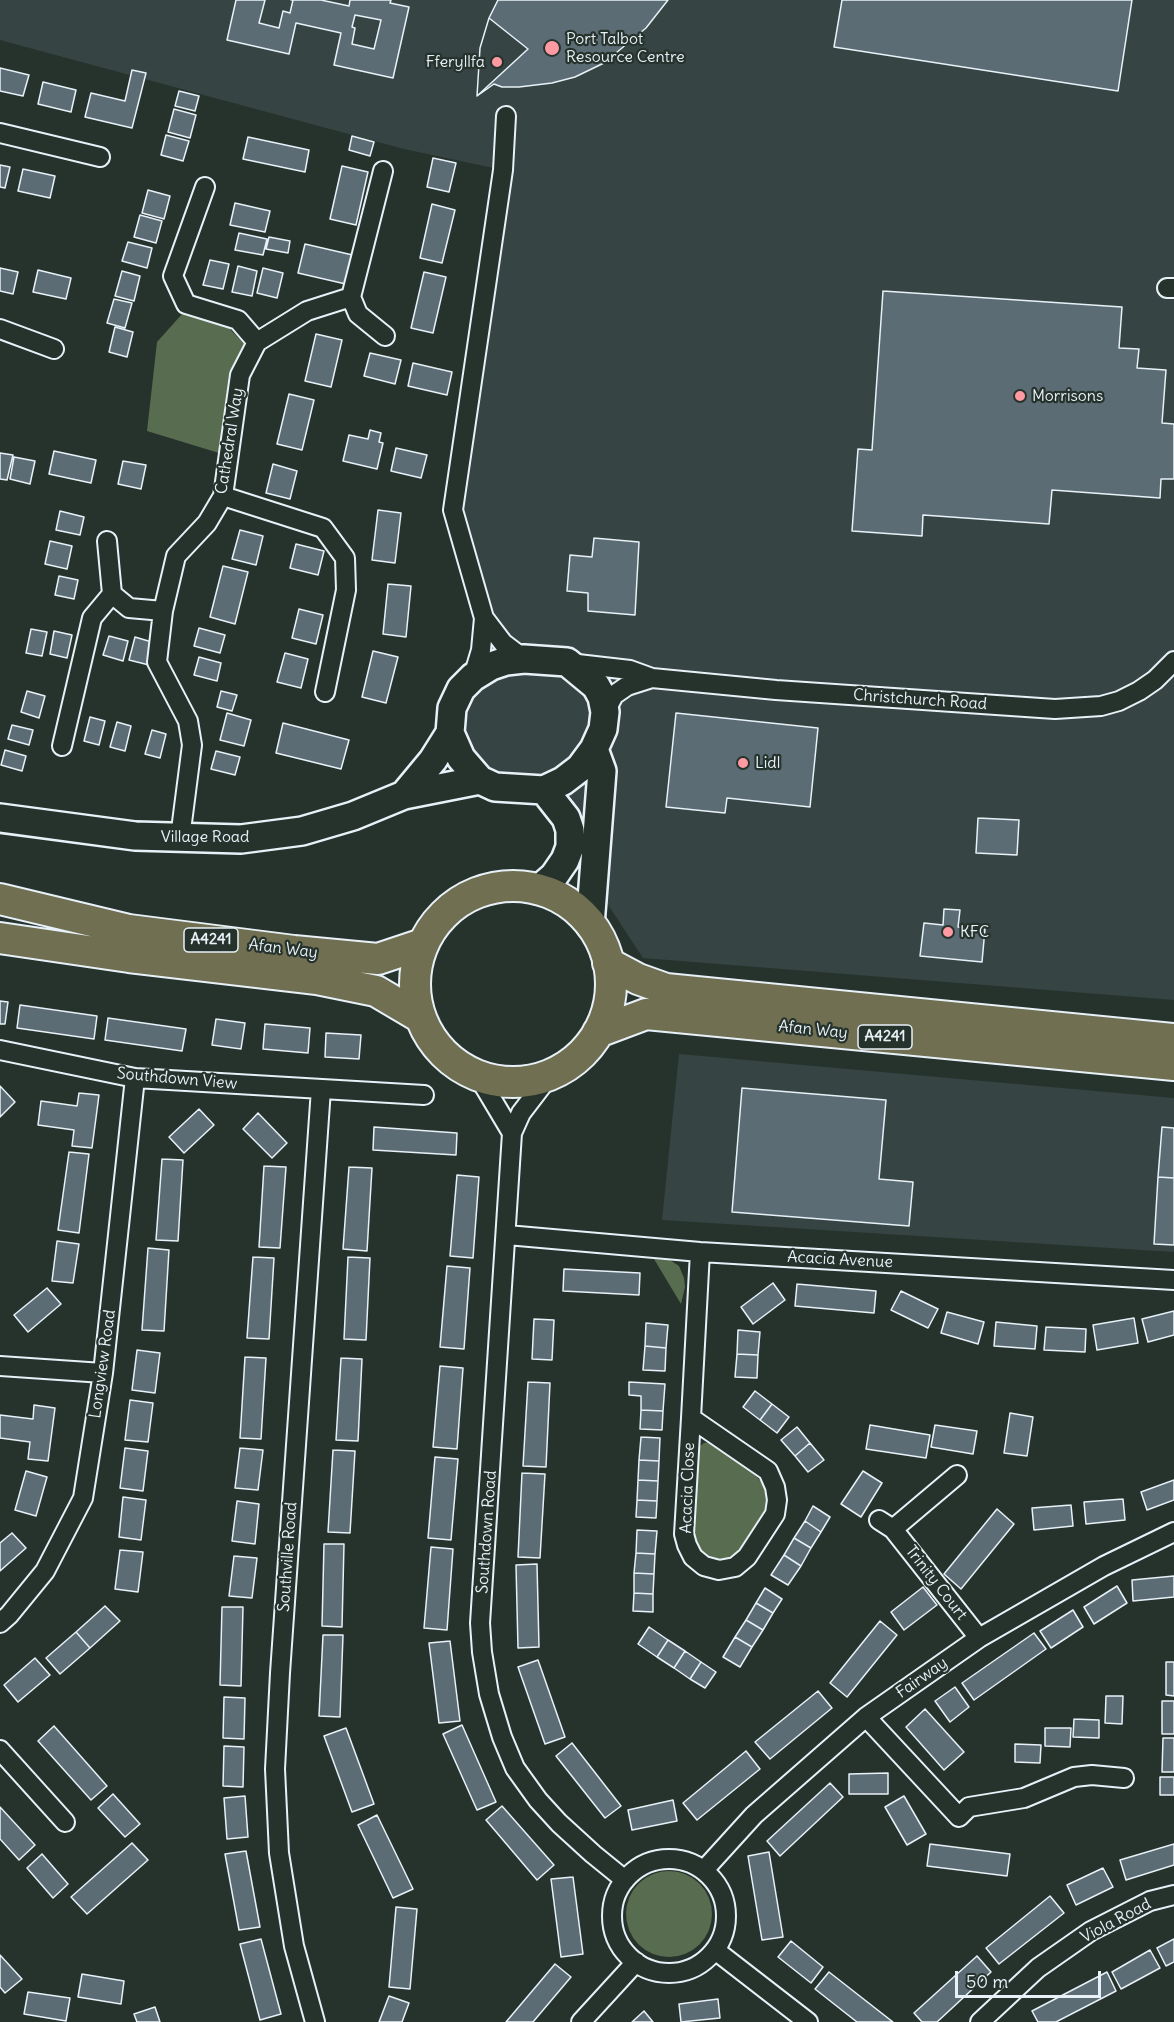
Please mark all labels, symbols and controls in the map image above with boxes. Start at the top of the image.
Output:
place label: Port Talbot Resource Centre [566,29,685,67]
marker: Port Talbot Resource Centre [543,39,561,57]
place label: Fferyllfa [426,52,485,72]
marker: Fferyllfa [490,55,504,69]
place label: Morrisons [1032,386,1103,406]
street label: Cathedral Way [212,387,248,495]
marker: Morrisons [1013,389,1027,403]
street label: Christchurch Road [852,686,988,714]
place label: Lidl [755,753,780,773]
marker: Lidl [736,756,750,770]
street label: Village Road [161,827,249,847]
place label: KFC [960,922,989,942]
marker: KFC [941,925,955,939]
road number: A4241 [184,928,238,952]
street label: Afan Way [247,935,319,963]
street label: Afan Way [777,1017,849,1043]
road number: A4241 [858,1025,912,1049]
street label: Southdown View [116,1064,238,1094]
street label: Acacia Avenue [787,1248,893,1272]
street label: Longview Road [86,1308,120,1420]
street label: Acacia Close [677,1442,699,1534]
street label: Southdown Road [473,1470,501,1594]
street label: Southville Road [275,1501,301,1613]
street label: Trinity Court [901,1542,971,1624]
street label: Fairway [893,1653,951,1703]
street label: Viola Road [1078,1895,1154,1947]
scale bar [958,1959,1104,1997]
text: 50 m [966,1970,1008,1993]

